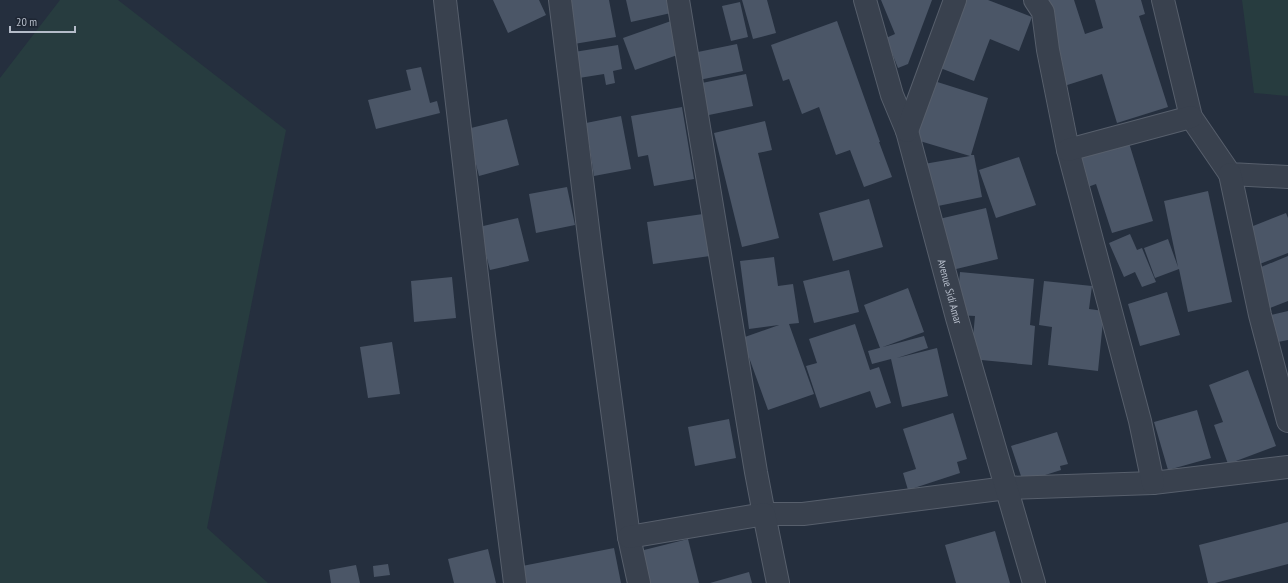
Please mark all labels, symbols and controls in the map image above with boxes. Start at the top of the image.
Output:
scale bar [10,8,75,34]
text: 20 m [16,14,37,29]
street label: Avenue Sidi Amar [935,258,965,326]

